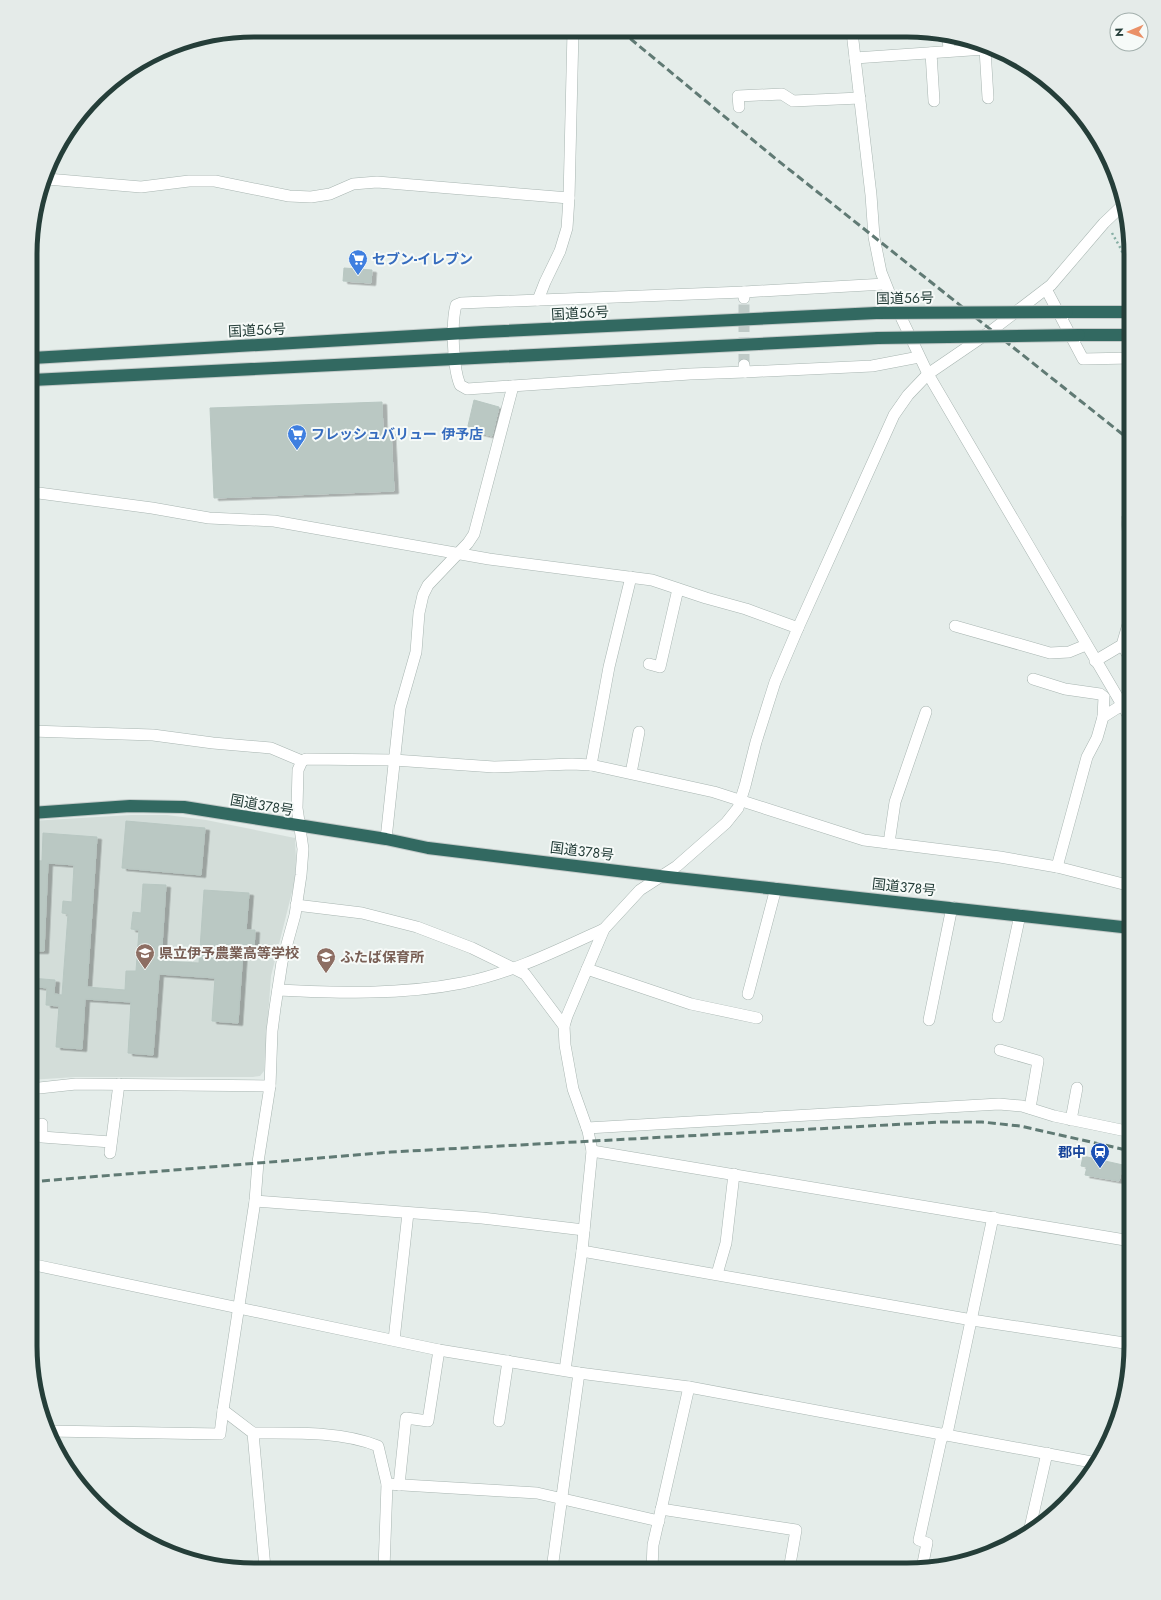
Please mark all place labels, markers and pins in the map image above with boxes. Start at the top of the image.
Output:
supermarket icon: セブン-イレブン [347,248,369,276]
place label: セブン-イレブン [372,249,473,269]
supermarket icon: フレッシュバリュー 伊予店 [286,423,308,451]
place label: フレッシュバリュー 伊予店 [311,424,483,444]
school or university icon: 県立伊予農業高等学校 [134,942,156,970]
place label: 県立伊予農業高等学校 [159,943,299,963]
school or university icon: ふたば保育所 [315,946,337,974]
place label: ふたば保育所 [340,947,424,967]
station icon: 郡中 [1089,1141,1111,1169]
place label: 郡中 [1058,1142,1086,1162]

